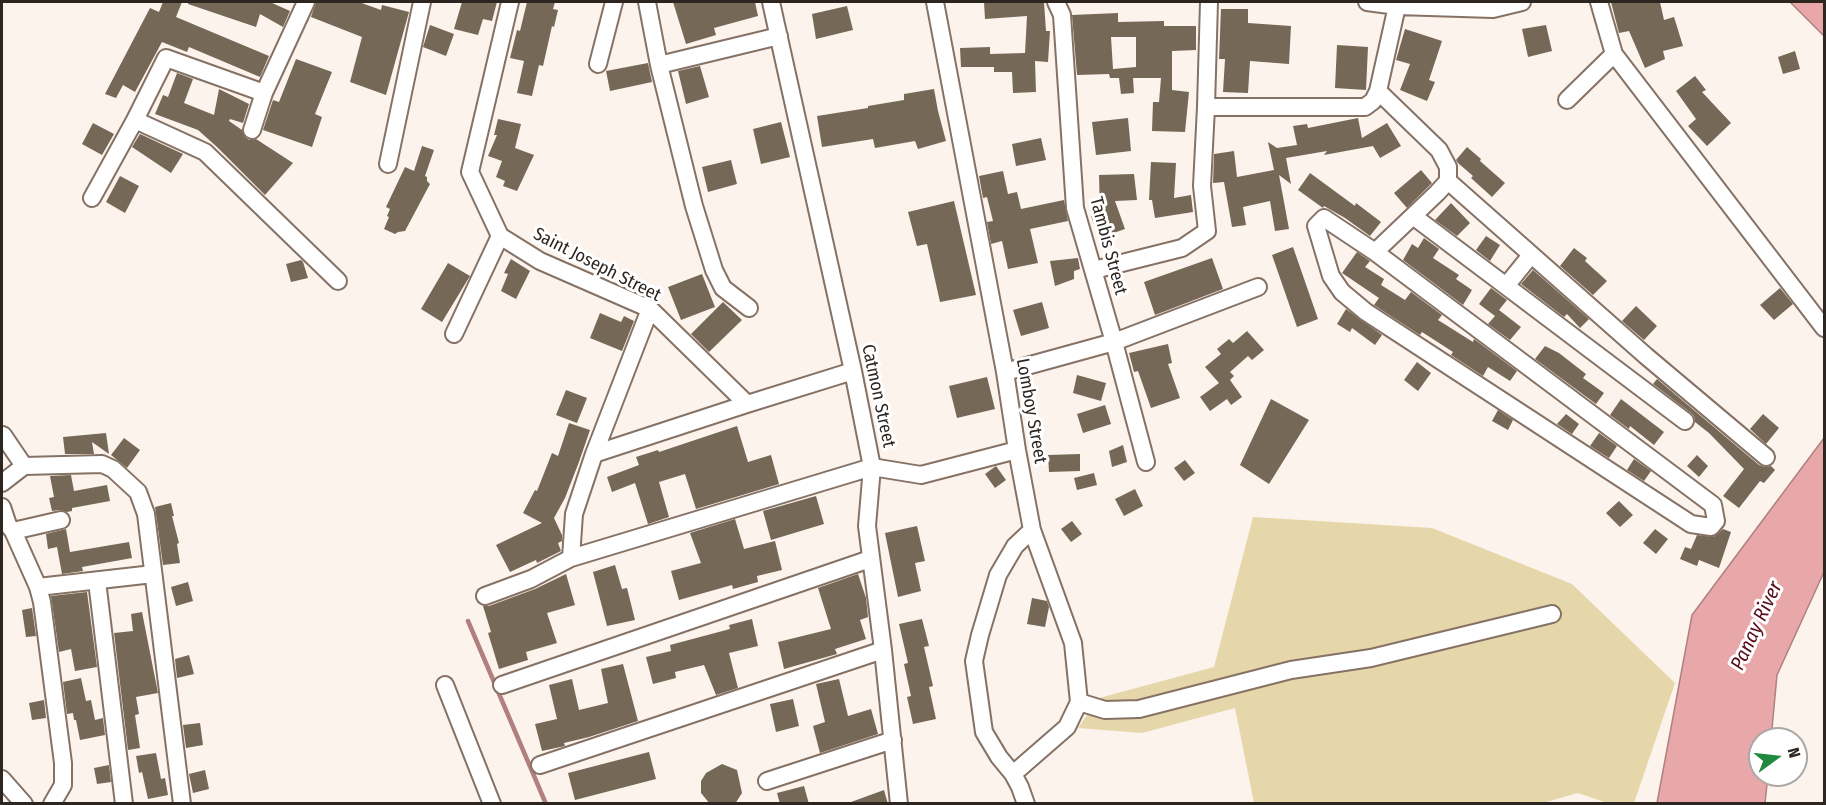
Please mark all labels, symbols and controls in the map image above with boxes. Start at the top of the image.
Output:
street label: Tambis Street [1085,195,1131,297]
street label: Saint Joseph Street [530,224,664,306]
street label: Catmon Street [857,342,899,450]
street label: Lomboy Street [1011,357,1051,465]
water label: Panay River [1726,578,1788,674]
north arrow [1748,727,1808,787]
text: N [1784,746,1804,760]

